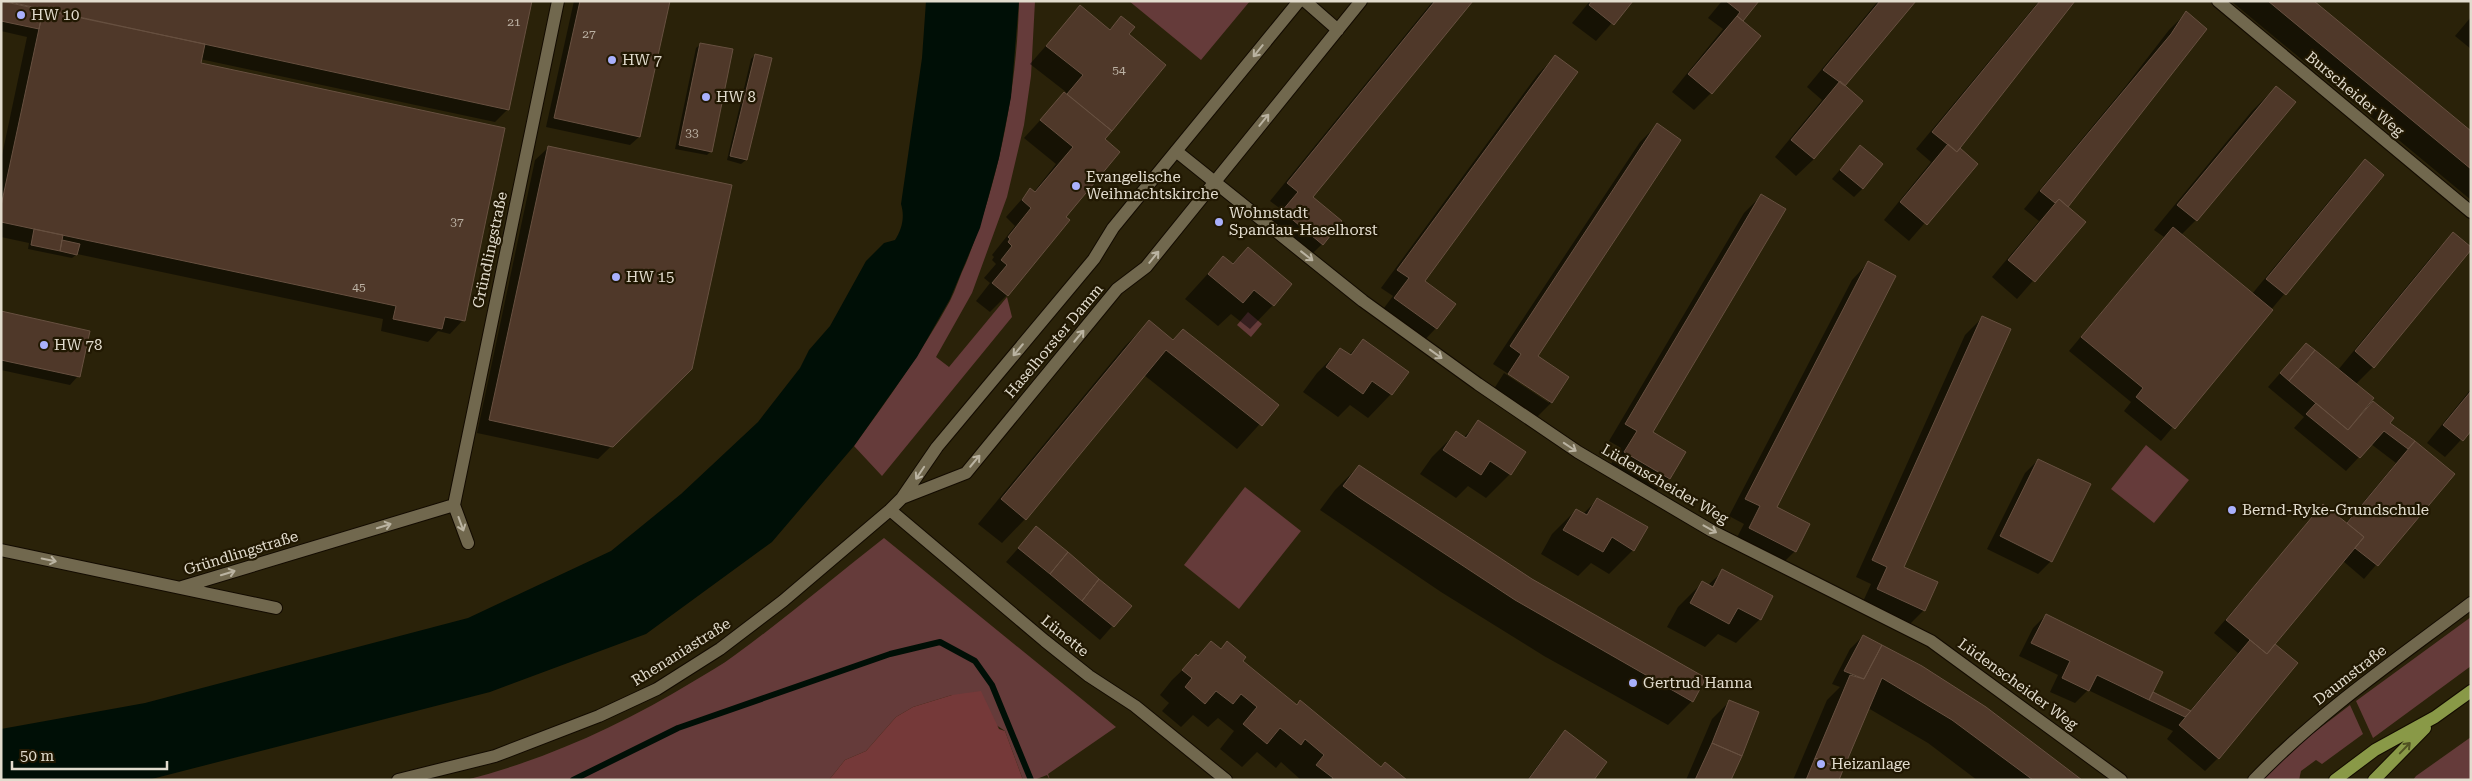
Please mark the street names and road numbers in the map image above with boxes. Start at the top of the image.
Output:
street label: Burscheider Weg [2302,48,2408,141]
street label: Gründlingstraße [469,190,511,310]
street label: Haselhorster Damm [1001,280,1107,402]
street label: Lüdenscheider Weg [1598,440,1732,528]
street label: Gründlingstraße [182,527,300,579]
street label: Lünette [1038,611,1092,661]
street label: Rhenaniastraße [628,614,734,690]
street label: Lüdenscheider Weg [1955,635,2082,734]
street label: Daumstraße [2310,641,2390,709]

